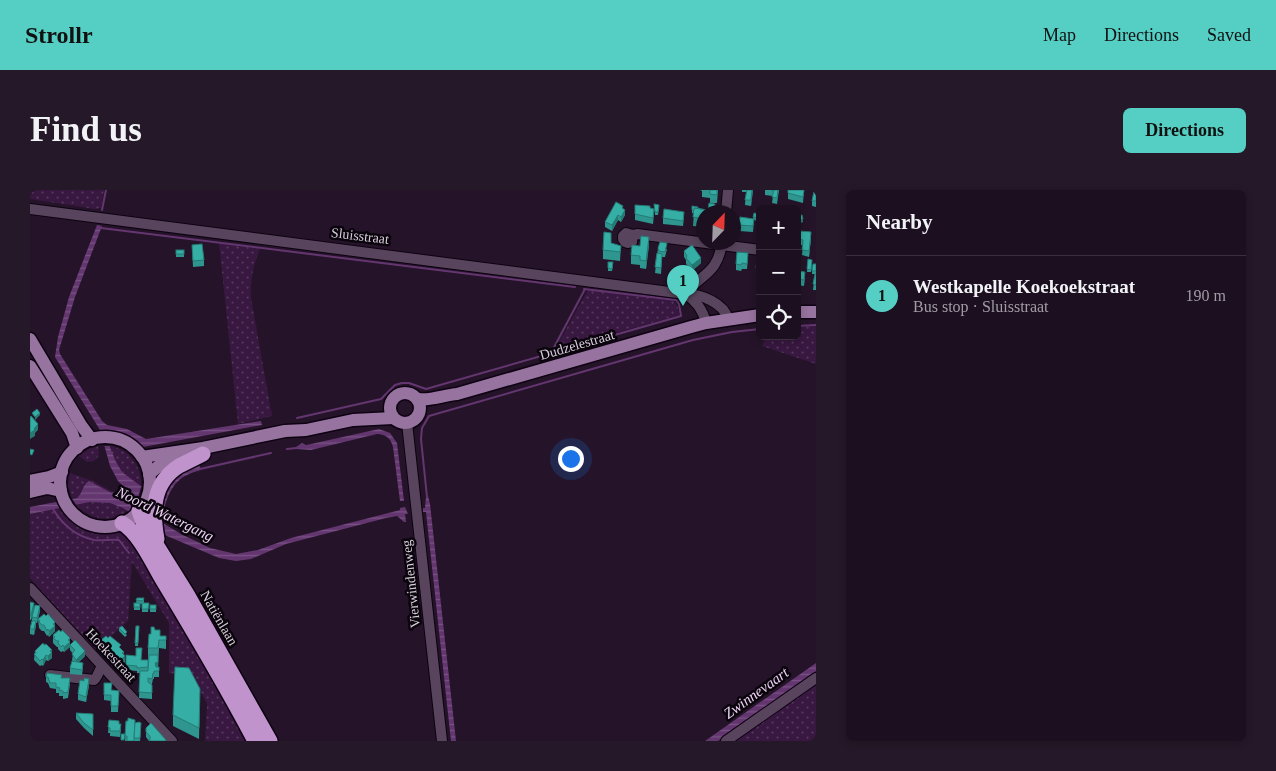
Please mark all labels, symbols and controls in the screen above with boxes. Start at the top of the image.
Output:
text: Strollr [25,22,93,48]
text: Map [1043,25,1076,45]
text: Directions [1104,25,1179,45]
text: Saved [1207,25,1251,45]
button: Directions [1123,108,1246,153]
text: Find us [30,110,142,149]
north arrow [696,205,741,250]
map controls [756,205,801,340]
button: + [756,205,801,250]
text: Nearby [866,210,933,234]
street label: Sluisstraat [330,225,390,247]
button: − [756,250,801,295]
pin: 1 [667,265,699,306]
text: Westkapelle Koekoekstraat [913,276,1135,297]
text: 1 [878,287,886,304]
text: 190 m [1186,287,1226,304]
button: locate [756,295,801,340]
text: Bus stop · Sluisstraat [913,298,1049,315]
street label: Dudzelestraat [538,327,616,363]
your location [558,446,584,472]
water label: Noord Watergang [113,483,217,545]
street label: Vierwindenweg [399,539,423,629]
street label: Natiënlaan [197,588,241,648]
street label: Hoekestraat [83,625,139,685]
water label: Zwinnevaart [721,664,792,722]

